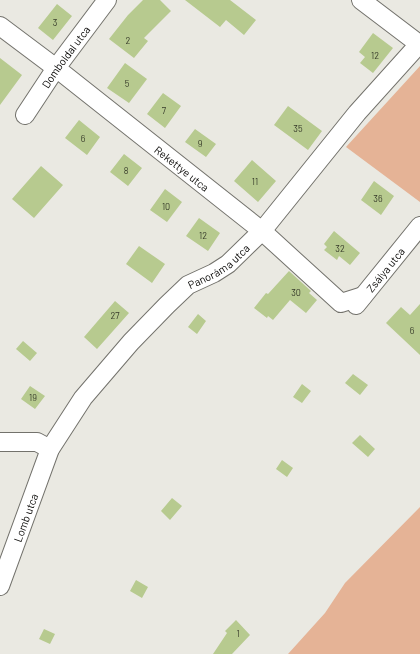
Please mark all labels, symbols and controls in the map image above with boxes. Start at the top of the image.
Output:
house number: 3 [53,17,58,28]
street label: Domboldal utca [38,23,92,90]
house number: 2 [126,35,131,46]
house number: 12 [371,50,379,61]
house number: 5 [125,78,130,89]
house number: 7 [162,105,167,116]
house number: 35 [293,123,303,134]
house number: 6 [81,133,86,144]
house number: 9 [198,138,203,149]
street label: Rekettye utca [152,142,212,193]
house number: 8 [124,165,129,176]
house number: 11 [252,176,258,187]
house number: 36 [373,193,383,204]
house number: 10 [162,201,170,212]
house number: 12 [199,230,207,241]
street label: Panoráma utca [185,241,252,291]
house number: 32 [335,243,345,254]
street label: Zsálya utca [363,244,407,294]
house number: 30 [291,287,301,298]
house number: 27 [110,310,120,321]
house number: 6 [410,325,415,336]
house number: 19 [29,392,37,403]
street label: Lomb utca [10,491,40,543]
house number: 1 [236,628,240,639]

